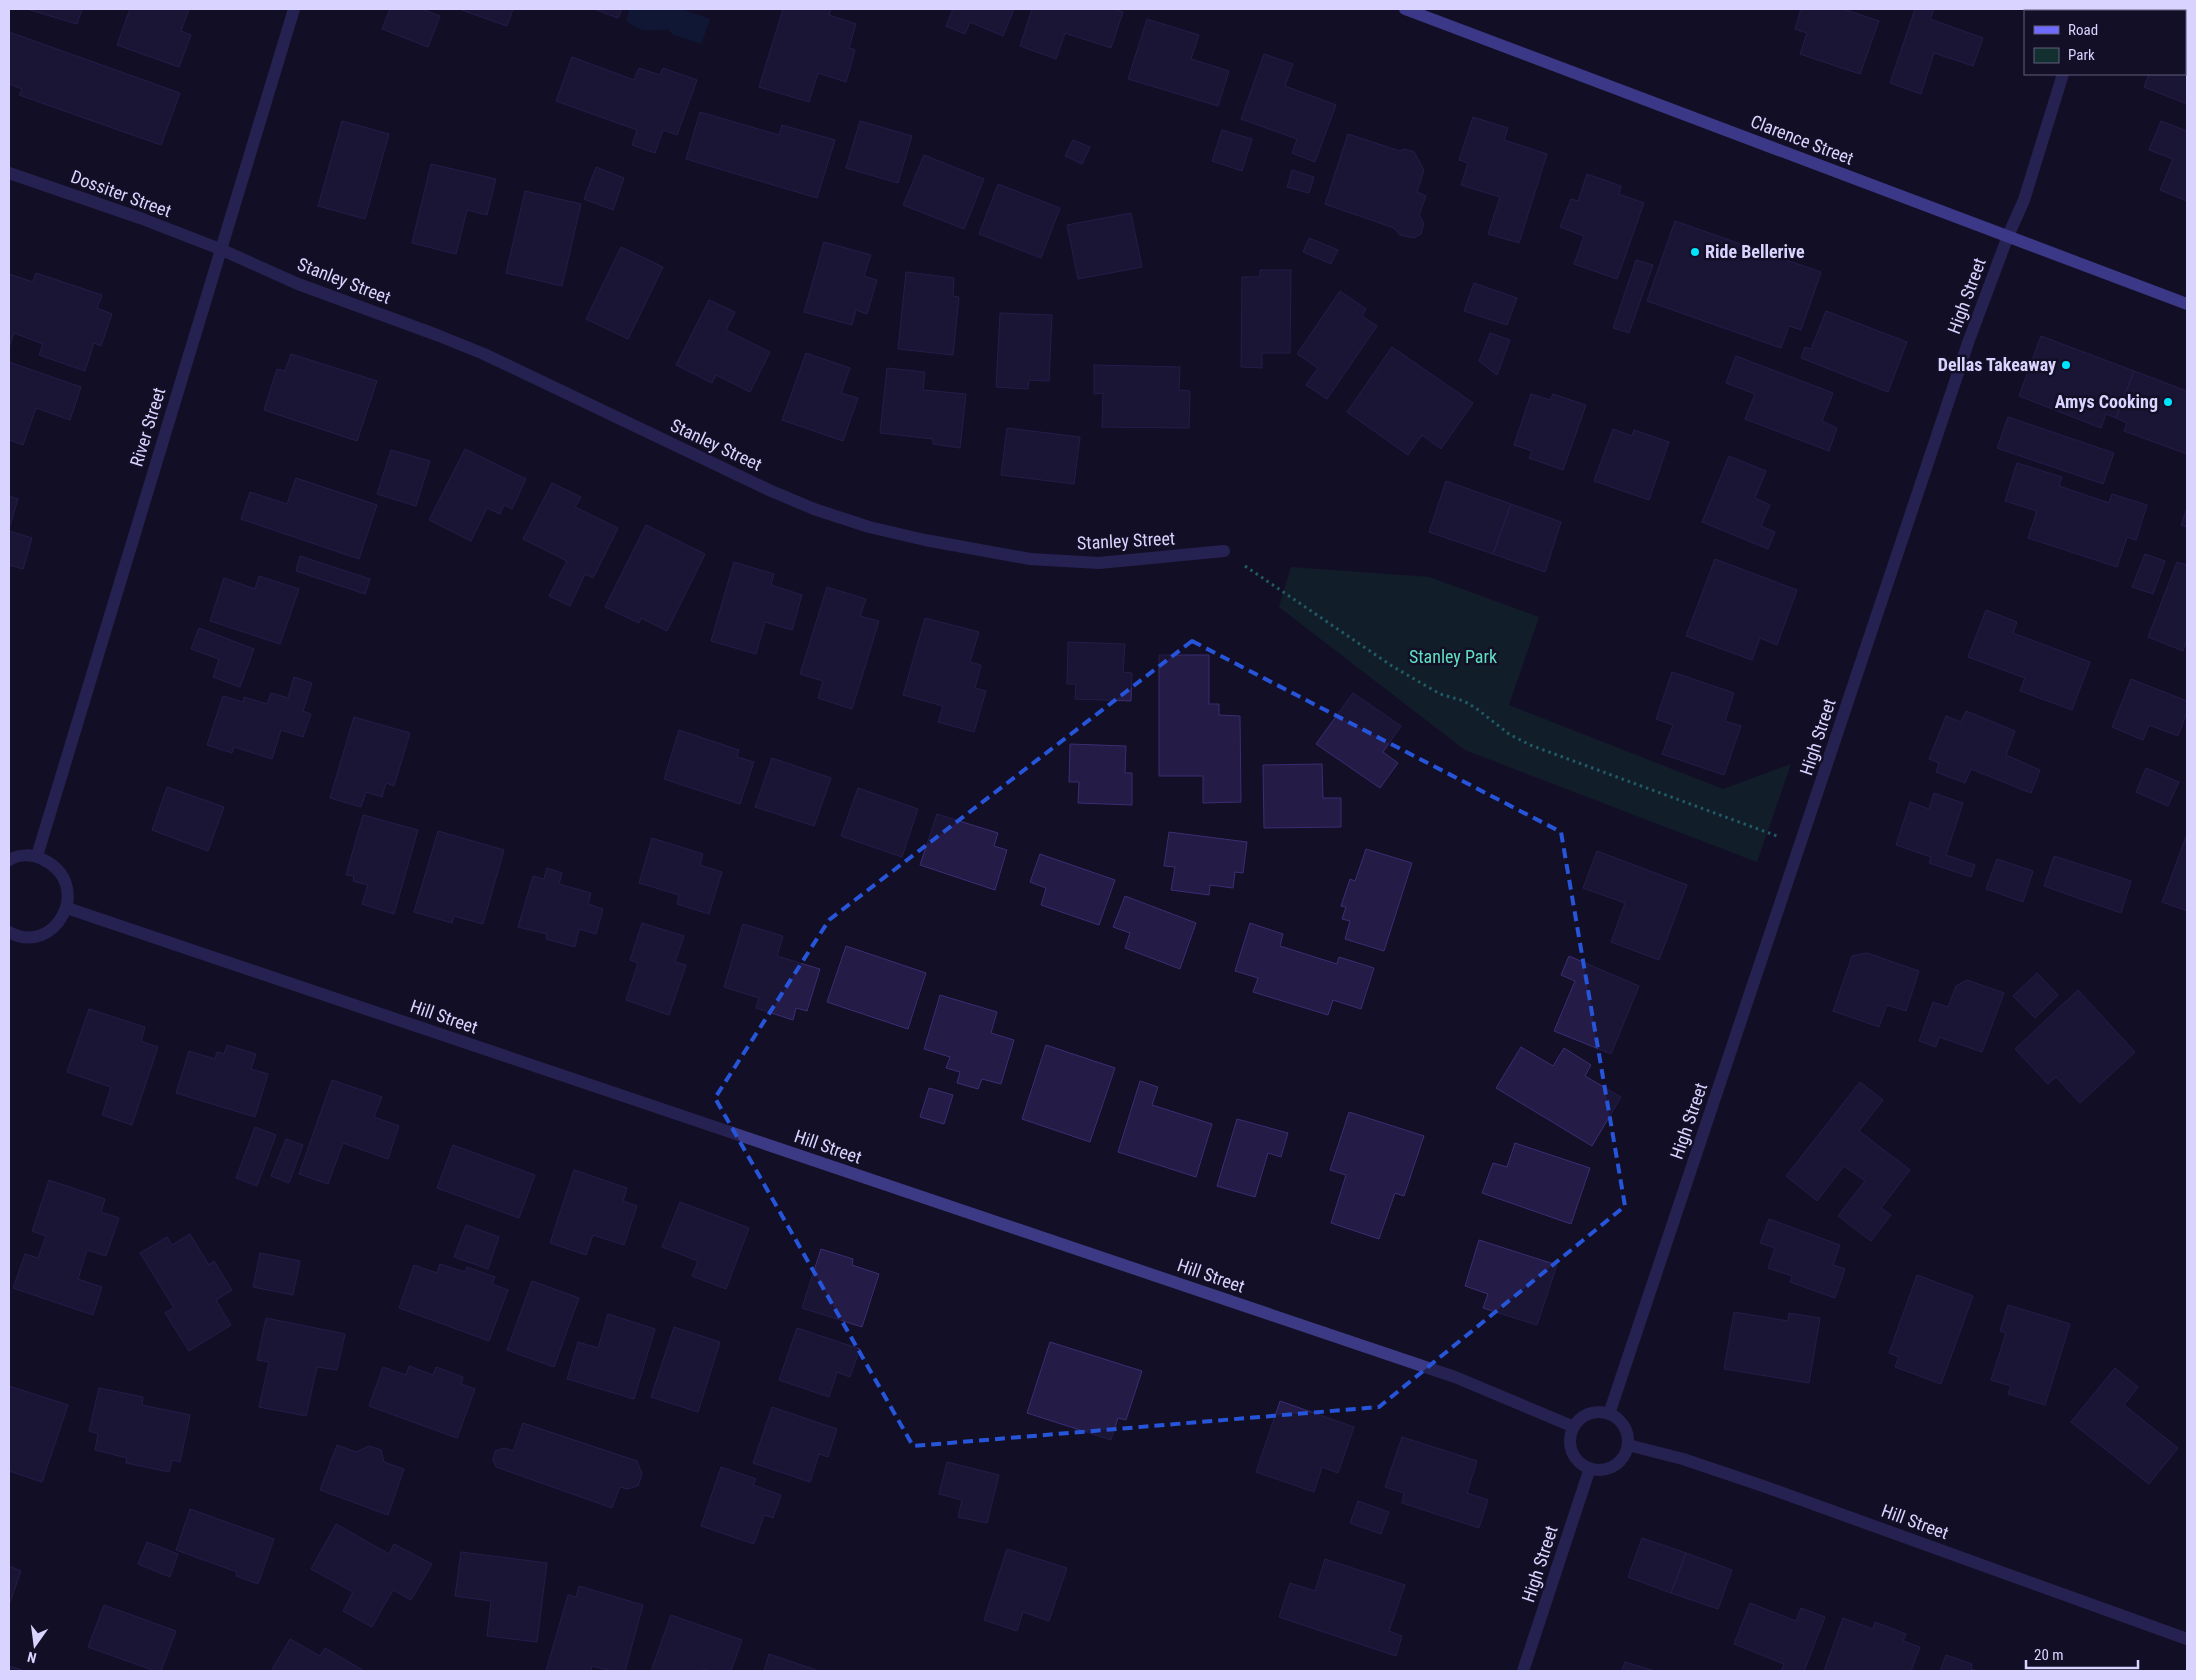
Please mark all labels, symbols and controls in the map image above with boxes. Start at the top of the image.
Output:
legend [2024,10,2186,75]
text: Road [2068,21,2098,39]
text: Park [2068,46,2095,64]
street label: Clarence Street [1748,110,1857,169]
street label: Dossiter Street [68,166,174,221]
place label: Ride Bellerive [1705,241,1805,262]
marker: Ride Bellerive [1689,246,1701,258]
street label: Stanley Street [295,253,394,308]
street label: High Street [1943,255,1990,337]
place label: Dellas Takeaway [1938,354,2056,375]
marker: Dellas Takeaway [2060,359,2072,371]
street label: River Street [126,385,169,469]
place label: Amys Cooking [2055,391,2158,412]
marker: Amys Cooking [2162,396,2174,408]
street label: Stanley Street [667,414,765,475]
street label: Stanley Street [1076,527,1176,554]
park label: Stanley Park [1409,646,1497,667]
street label: High Street [1795,696,1840,778]
street label: Hill Street [408,995,481,1038]
street label: High Street [1666,1080,1711,1162]
street label: Hill Street [792,1125,865,1168]
street label: Hill Street [1175,1254,1248,1297]
street label: Hill Street [1879,1500,1952,1543]
street label: High Street [1517,1523,1562,1605]
north arrow [10,1620,60,1670]
scale bar [2026,1638,2138,1670]
text: 20 m [2034,1646,2064,1664]
text: N [26,1649,38,1666]

